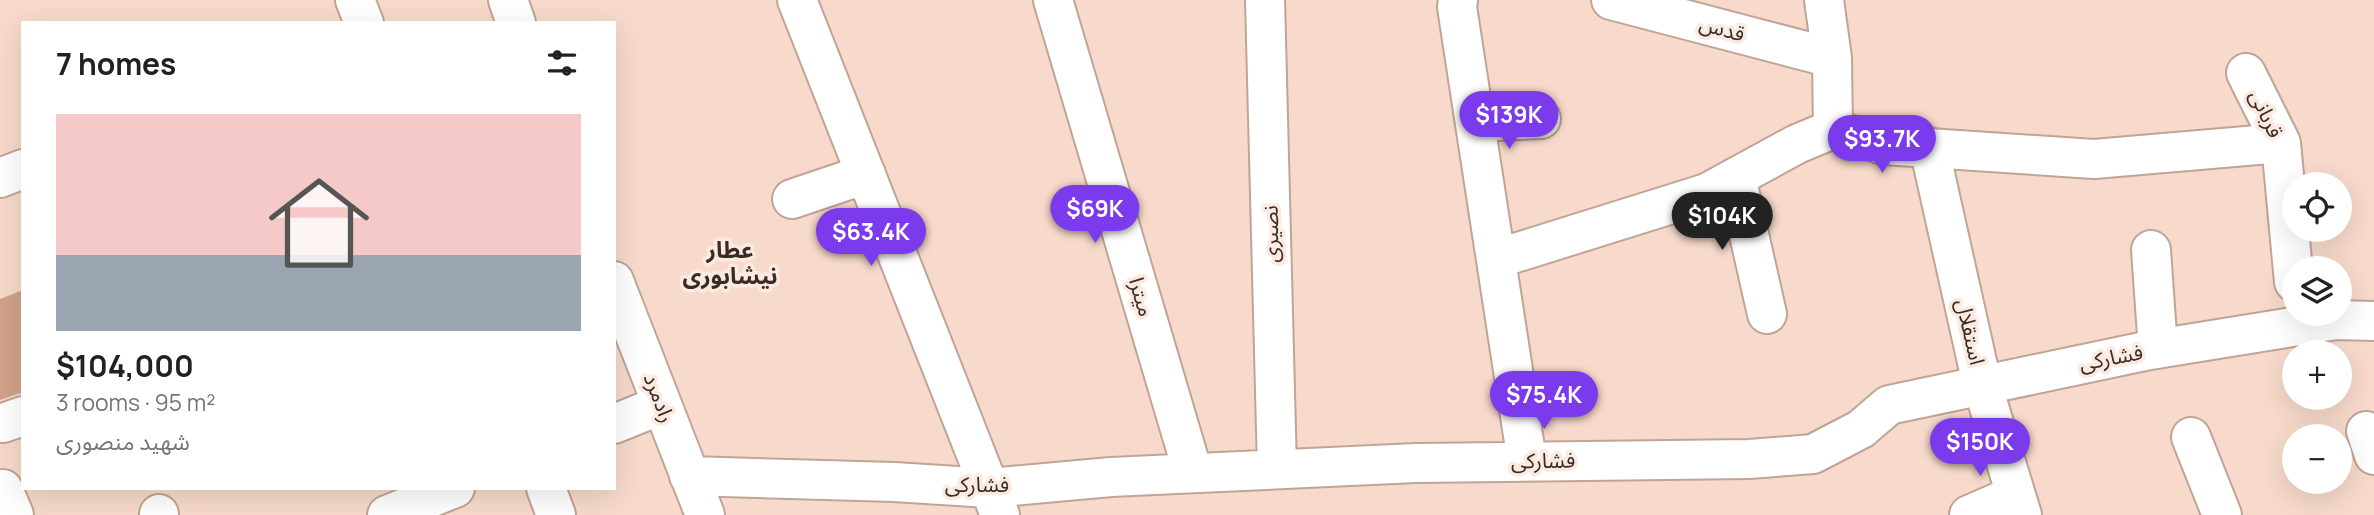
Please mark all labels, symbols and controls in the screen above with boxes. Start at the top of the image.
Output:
street label: قدس [1696,9,1748,48]
text: 7 homes [56,43,176,84]
icon: filters [543,44,581,82]
street label: قربانی [2244,85,2290,142]
pin: $139K [1460,92,1558,151]
text: $139K [1475,98,1543,130]
pin: $93.7K [1825,116,1939,175]
text: $93.7K [1844,122,1920,154]
icon: home [256,160,382,286]
map controls [2282,172,2352,494]
button: locate [2282,172,2352,242]
pin: $69K [1054,186,1136,245]
text: $69K [1066,192,1124,224]
pin: $104K [1673,192,1771,252]
text: $104K [1688,199,1756,231]
street label: نصیری [1255,205,1285,263]
pin: $63.4K [814,208,928,268]
text: $63.4K [832,215,910,247]
district label: عطار نیشابوری [682,233,778,291]
button: layers [2282,256,2352,326]
street label: میترا [1123,274,1161,320]
street label: استقلال [1950,296,1992,368]
street label: فشارکی [2077,337,2145,377]
button: + [2282,340,2352,410]
text: $104,000 [56,345,194,386]
street label: رادمرد [638,369,682,426]
pin: $75.4K [1487,372,1601,431]
text: $75.4K [1506,378,1582,410]
text: 3 rooms · 95 m² [56,386,215,418]
pin: $150K [1931,419,2029,478]
button: − [2282,424,2352,494]
text: شهید منصوری [56,425,190,457]
text: $150K [1946,425,2014,457]
street label: فشارکی [1511,445,1575,475]
street label: فشارکی [945,470,1009,498]

